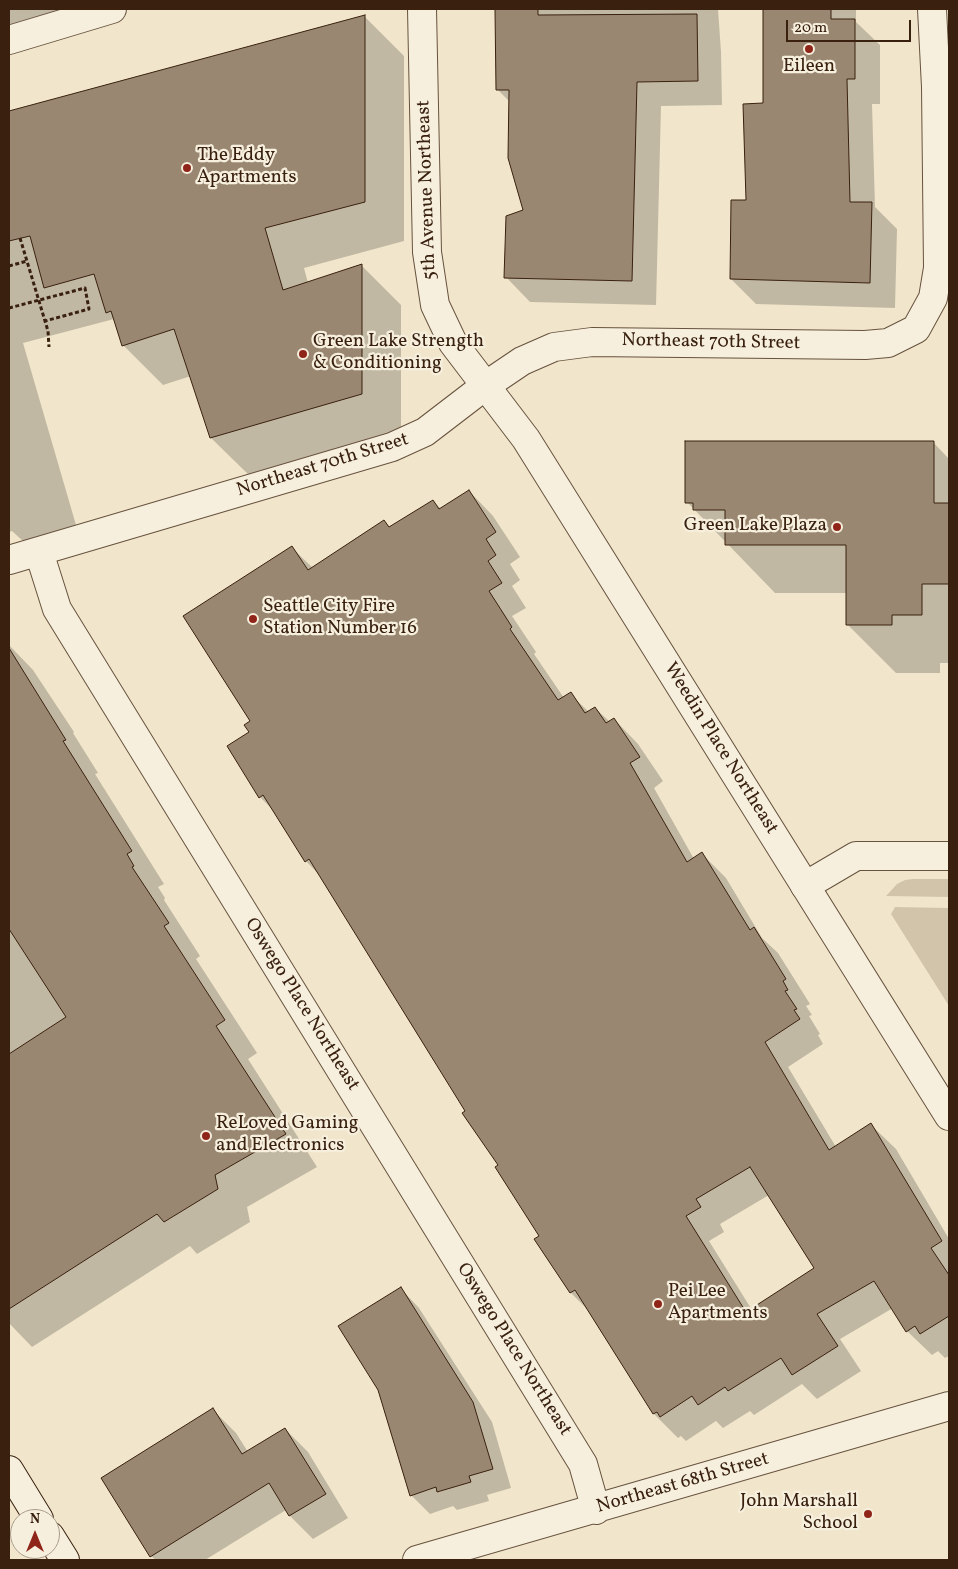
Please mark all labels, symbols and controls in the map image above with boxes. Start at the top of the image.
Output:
scale bar [788,10,913,42]
text: 20 m [794,18,827,39]
marker: Eileen [803,43,815,55]
place label: Eileen [783,57,835,79]
street label: 5th Avenue Northeast [413,100,443,280]
place label: The Eddy Apartments [197,146,297,190]
marker: The Eddy Apartments [181,162,193,174]
street label: Northeast 70th Street [621,330,801,356]
place label: Green Lake Strength & Conditioning [313,332,484,376]
marker: Green Lake Strength & Conditioning [297,348,309,360]
street label: Northeast 70th Street [234,429,412,503]
place label: Green Lake Plaza [684,516,827,538]
marker: Green Lake Plaza [831,521,843,533]
place label: Seattle City Fire Station Number 16 [263,597,417,641]
marker: Seattle City Fire Station Number 16 [247,613,259,625]
street label: Weedin Place Northeast [658,659,782,839]
street label: Oswego Place Northeast [238,914,364,1096]
place label: ReLoved Gaming and Electronics [216,1114,358,1158]
marker: ReLoved Gaming and Electronics [200,1130,212,1142]
street label: Oswego Place Northeast [450,1259,576,1441]
place label: Pei Lee Apartments [668,1282,768,1326]
marker: Pei Lee Apartments [652,1298,664,1310]
street label: Northeast 68th Street [594,1448,772,1520]
place label: John Marshall School [740,1492,858,1536]
marker: John Marshall School [862,1508,874,1520]
north arrow [10,1509,60,1559]
text: N [30,1510,40,1529]

